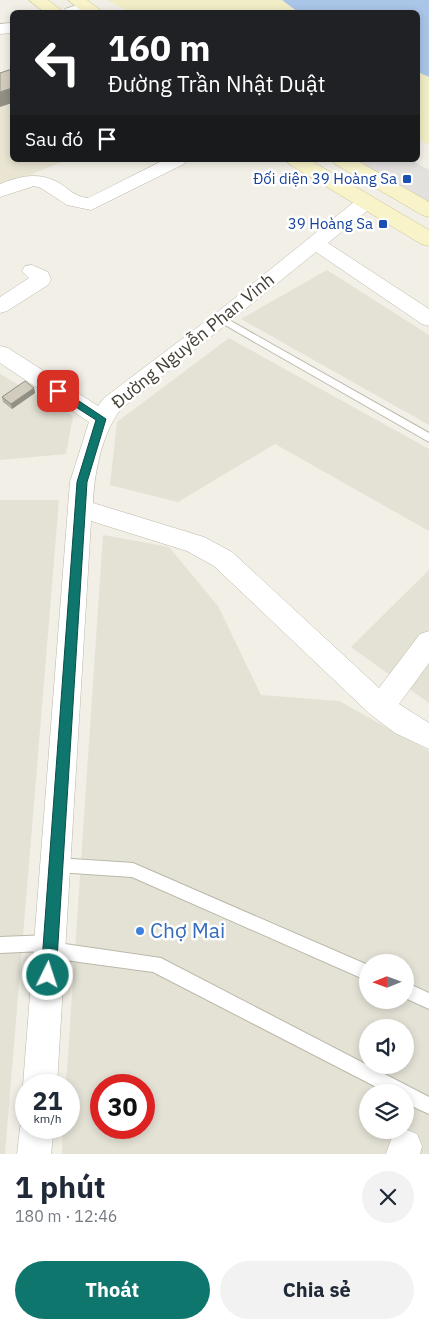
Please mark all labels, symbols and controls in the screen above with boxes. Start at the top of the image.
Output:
text: 160 m [108,25,211,71]
icon: left [25,30,90,95]
text: Đường Trần Nhật Duật [108,69,325,98]
icon: arrive [93,125,121,153]
text: Sau đó [25,127,83,151]
place label: Đối diện 39 Hoàng Sa [253,169,397,188]
marker: Đối diện 39 Hoàng Sa [401,173,413,185]
place label: 39 Hoàng Sa [288,214,373,233]
marker: 39 Hoàng Sa [377,218,389,230]
street label: Đường Nguyễn Phan Vinh [107,268,279,413]
pin [37,370,79,412]
icon: arrive [44,377,72,405]
place label: Chợ Mai [150,916,225,944]
marker: Chợ Mai [134,925,146,937]
position arrow [21,948,73,1000]
north arrow [359,954,414,1009]
map controls [359,954,414,1139]
button: sound [359,1019,414,1074]
speed limit sign: 30 [90,1074,155,1139]
text: 21 [32,1084,63,1117]
button: layers [359,1084,414,1139]
text: km/h [33,1111,62,1126]
text: 1 phút [15,1167,106,1206]
button: close [362,1171,414,1223]
text: 180 m · 12:46 [15,1206,117,1226]
button: Thoát [15,1261,210,1319]
button: Chia sẻ [220,1261,414,1319]

